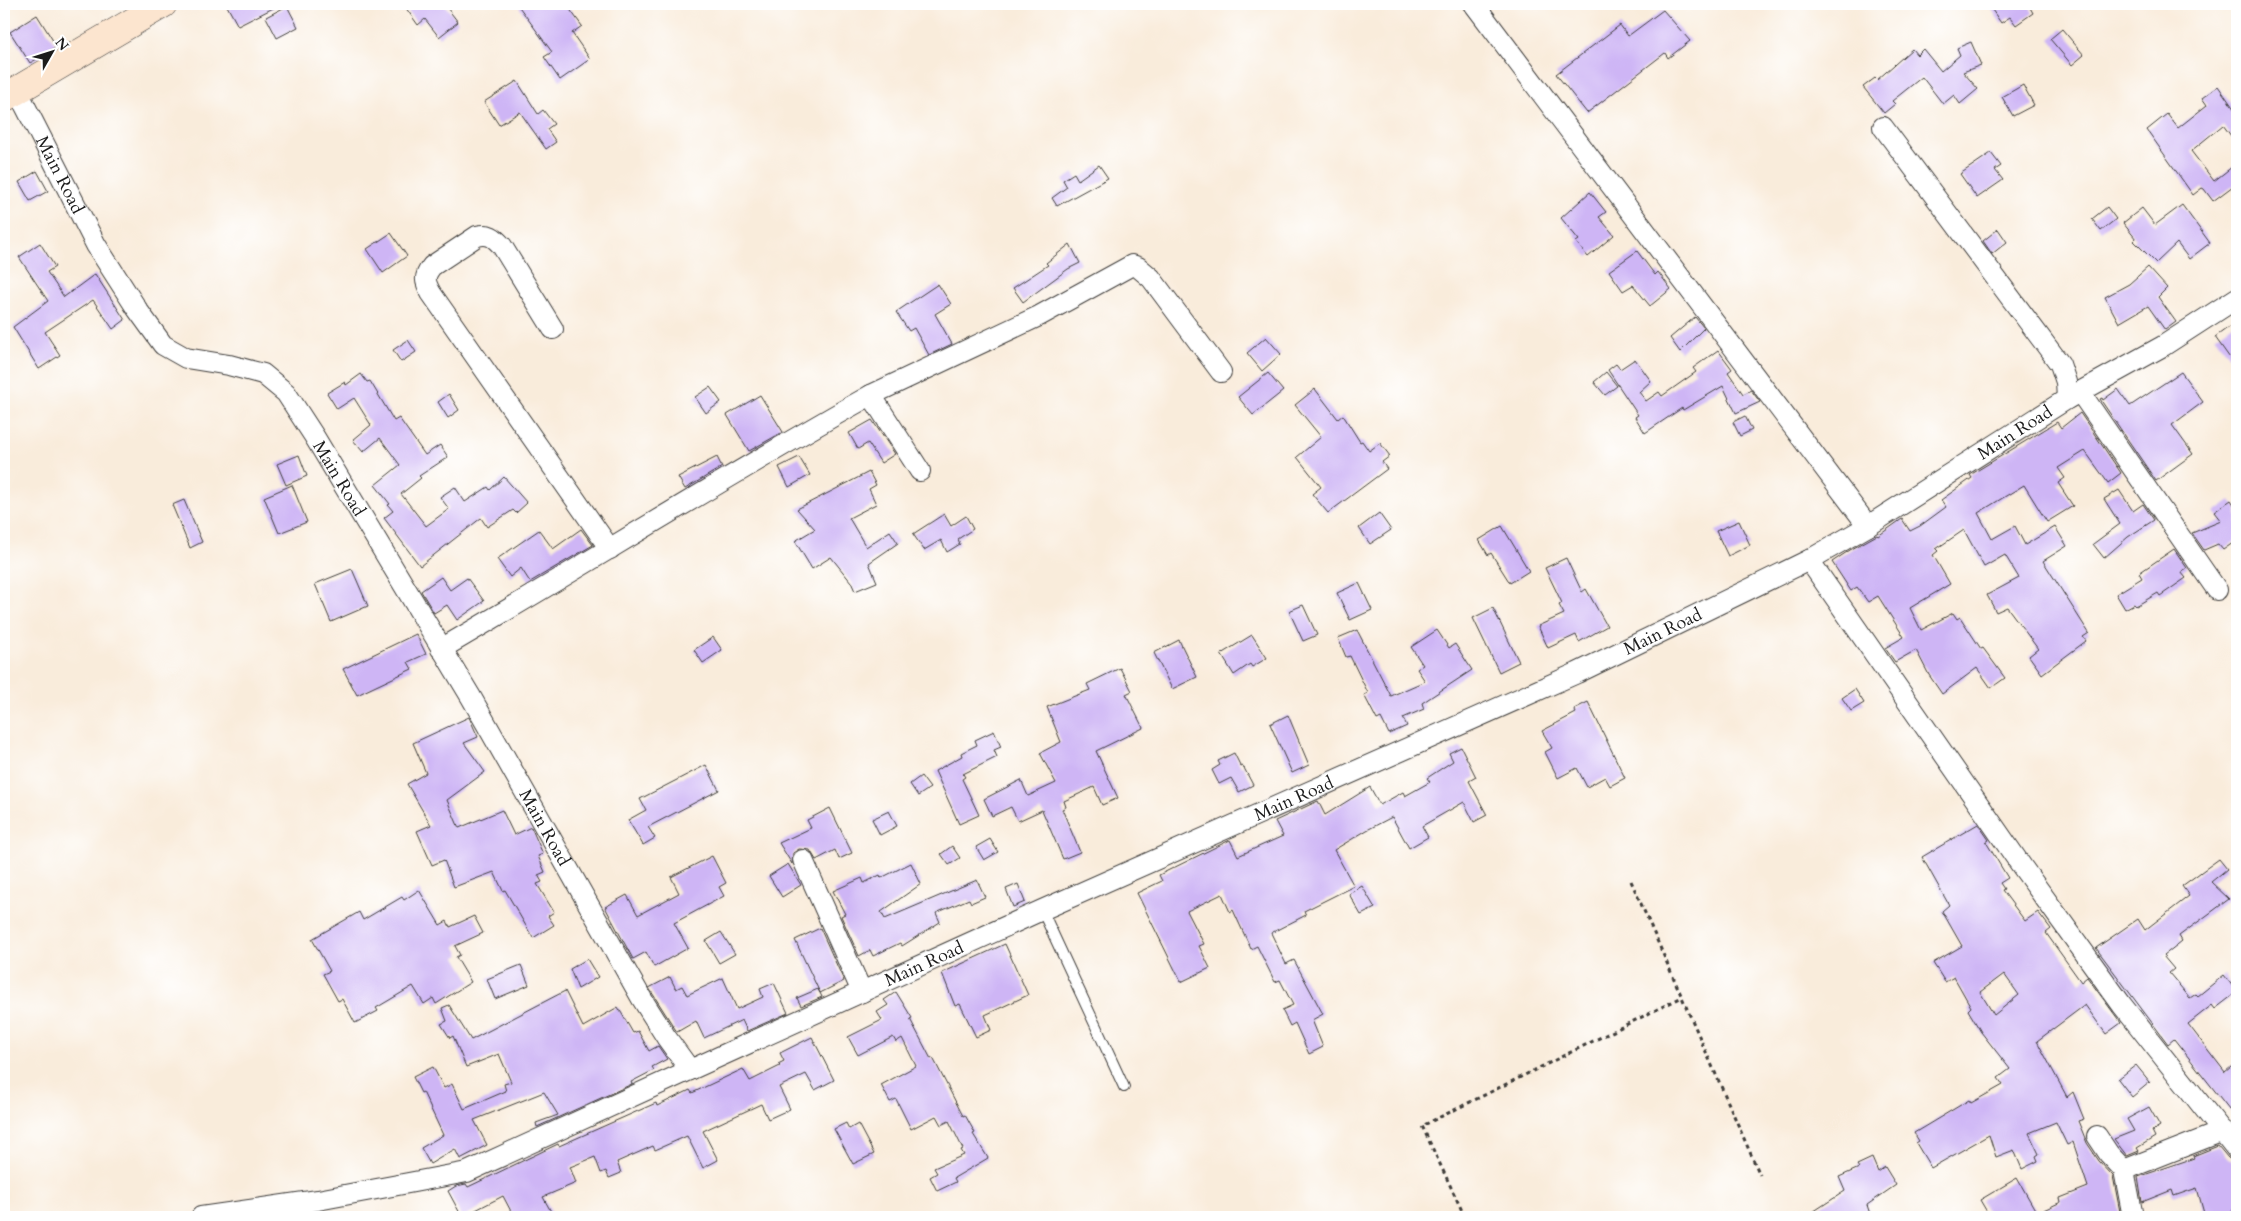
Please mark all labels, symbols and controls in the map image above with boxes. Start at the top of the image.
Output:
north arrow [28,28,78,78]
text: N [51,33,73,55]
street label: Main Road [29,132,90,219]
street label: Main Road [1973,399,2058,466]
street label: Main Road [307,436,372,522]
street label: Main Road [1619,602,1707,662]
street label: Main Road [1250,770,1338,828]
street label: Main Road [513,785,576,871]
street label: Main Road [880,935,968,993]

